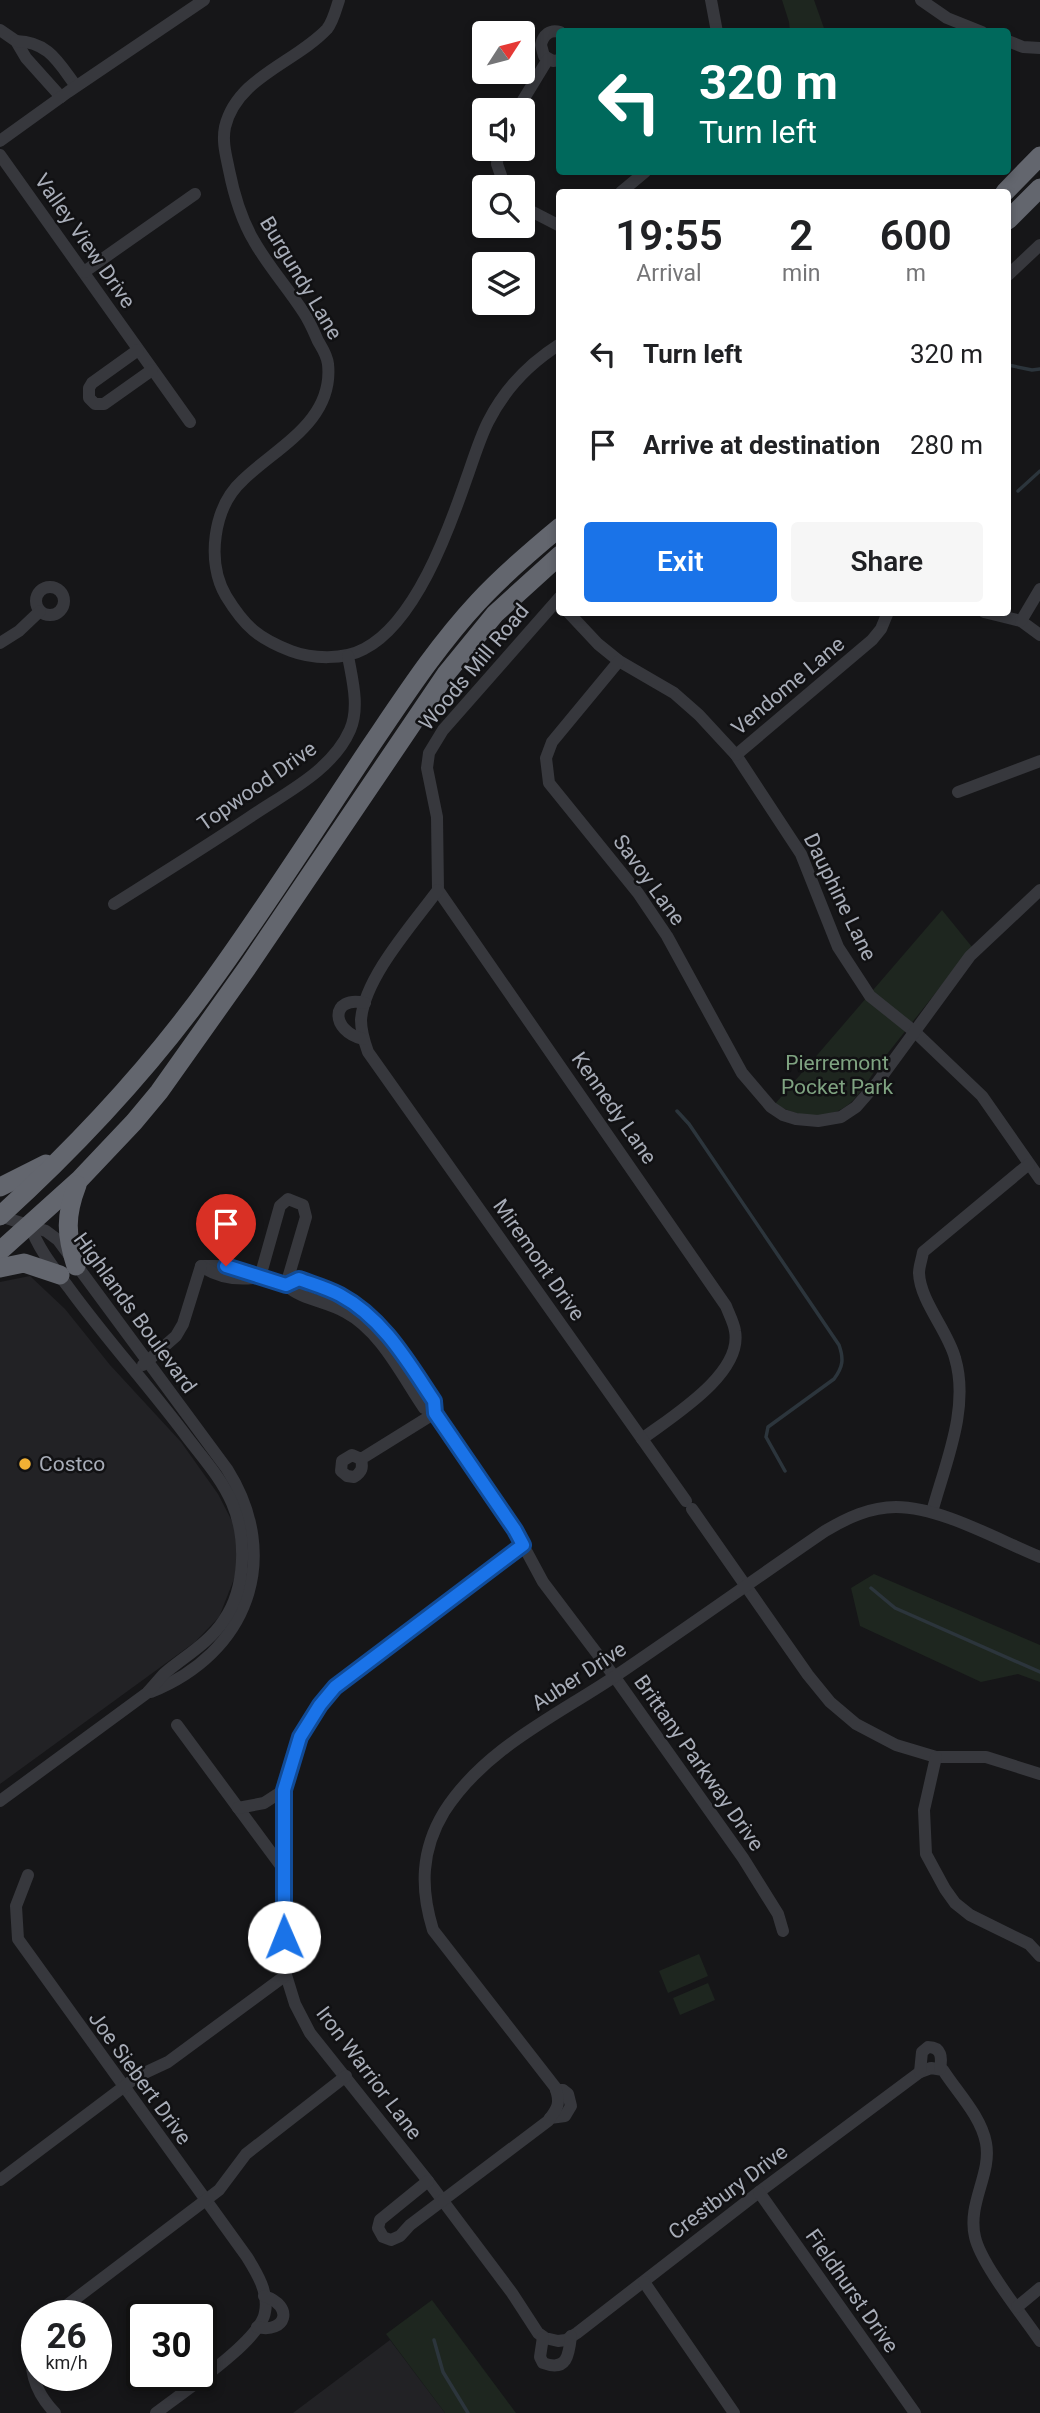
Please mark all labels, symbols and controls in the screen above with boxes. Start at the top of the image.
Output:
north arrow [472,21,536,84]
map controls [472,21,535,315]
text: 320 m [699,54,838,111]
icon: left [584,56,675,147]
button: sound [472,98,535,161]
text: Turn left [699,113,817,151]
street label: Valley View Drive [30,169,140,313]
button: search [472,175,535,238]
text: 19:55 [615,211,723,260]
text: 2 [789,211,813,260]
text: 600 [880,211,952,260]
street label: Burgundy Lane [255,212,347,344]
button: layers [472,252,535,315]
text: Arrival [636,260,702,287]
text: min [782,260,820,287]
text: m [906,260,926,287]
icon: left [584,335,622,373]
text: Turn left [643,339,742,369]
text: 320 m [910,339,983,369]
icon: arrive [584,426,622,464]
text: Arrive at destination [643,430,880,460]
text: 280 m [910,430,983,460]
button: Exit [584,522,777,602]
button: Share [791,522,983,602]
street label: Woods Mill Road [414,599,534,735]
street label: Vendome Lane [727,632,849,740]
street label: Topwood Drive [193,736,321,836]
street label: Dauphine Lane [799,829,881,965]
street label: Savoy Lane [608,830,690,930]
street label: Kennedy Lane [567,1048,661,1168]
park label: Pierremont Pocket Park [781,1051,893,1099]
pin [196,1194,256,1266]
street label: Miremont Drive [488,1195,590,1325]
icon: arrive [207,1205,245,1243]
street label: Highlands Boulevard [69,1228,201,1398]
place label: Costco [39,1452,105,1476]
marker: Costco [17,1456,33,1472]
street label: Auber Drive [527,1637,631,1715]
street label: Brittany Parkway Drive [629,1671,769,1855]
position arrow [247,1900,321,1974]
street label: Iron Warrior Lane [311,2002,427,2144]
street label: Joe Siebert Drive [84,2007,196,2149]
street label: Crestbury Drive [664,2140,792,2244]
street label: Fieldhurst Drive [801,2225,903,2357]
speed limit sign: 30 [126,2300,217,2391]
text: 26 [46,2316,87,2357]
text: km/h [45,2352,88,2373]

